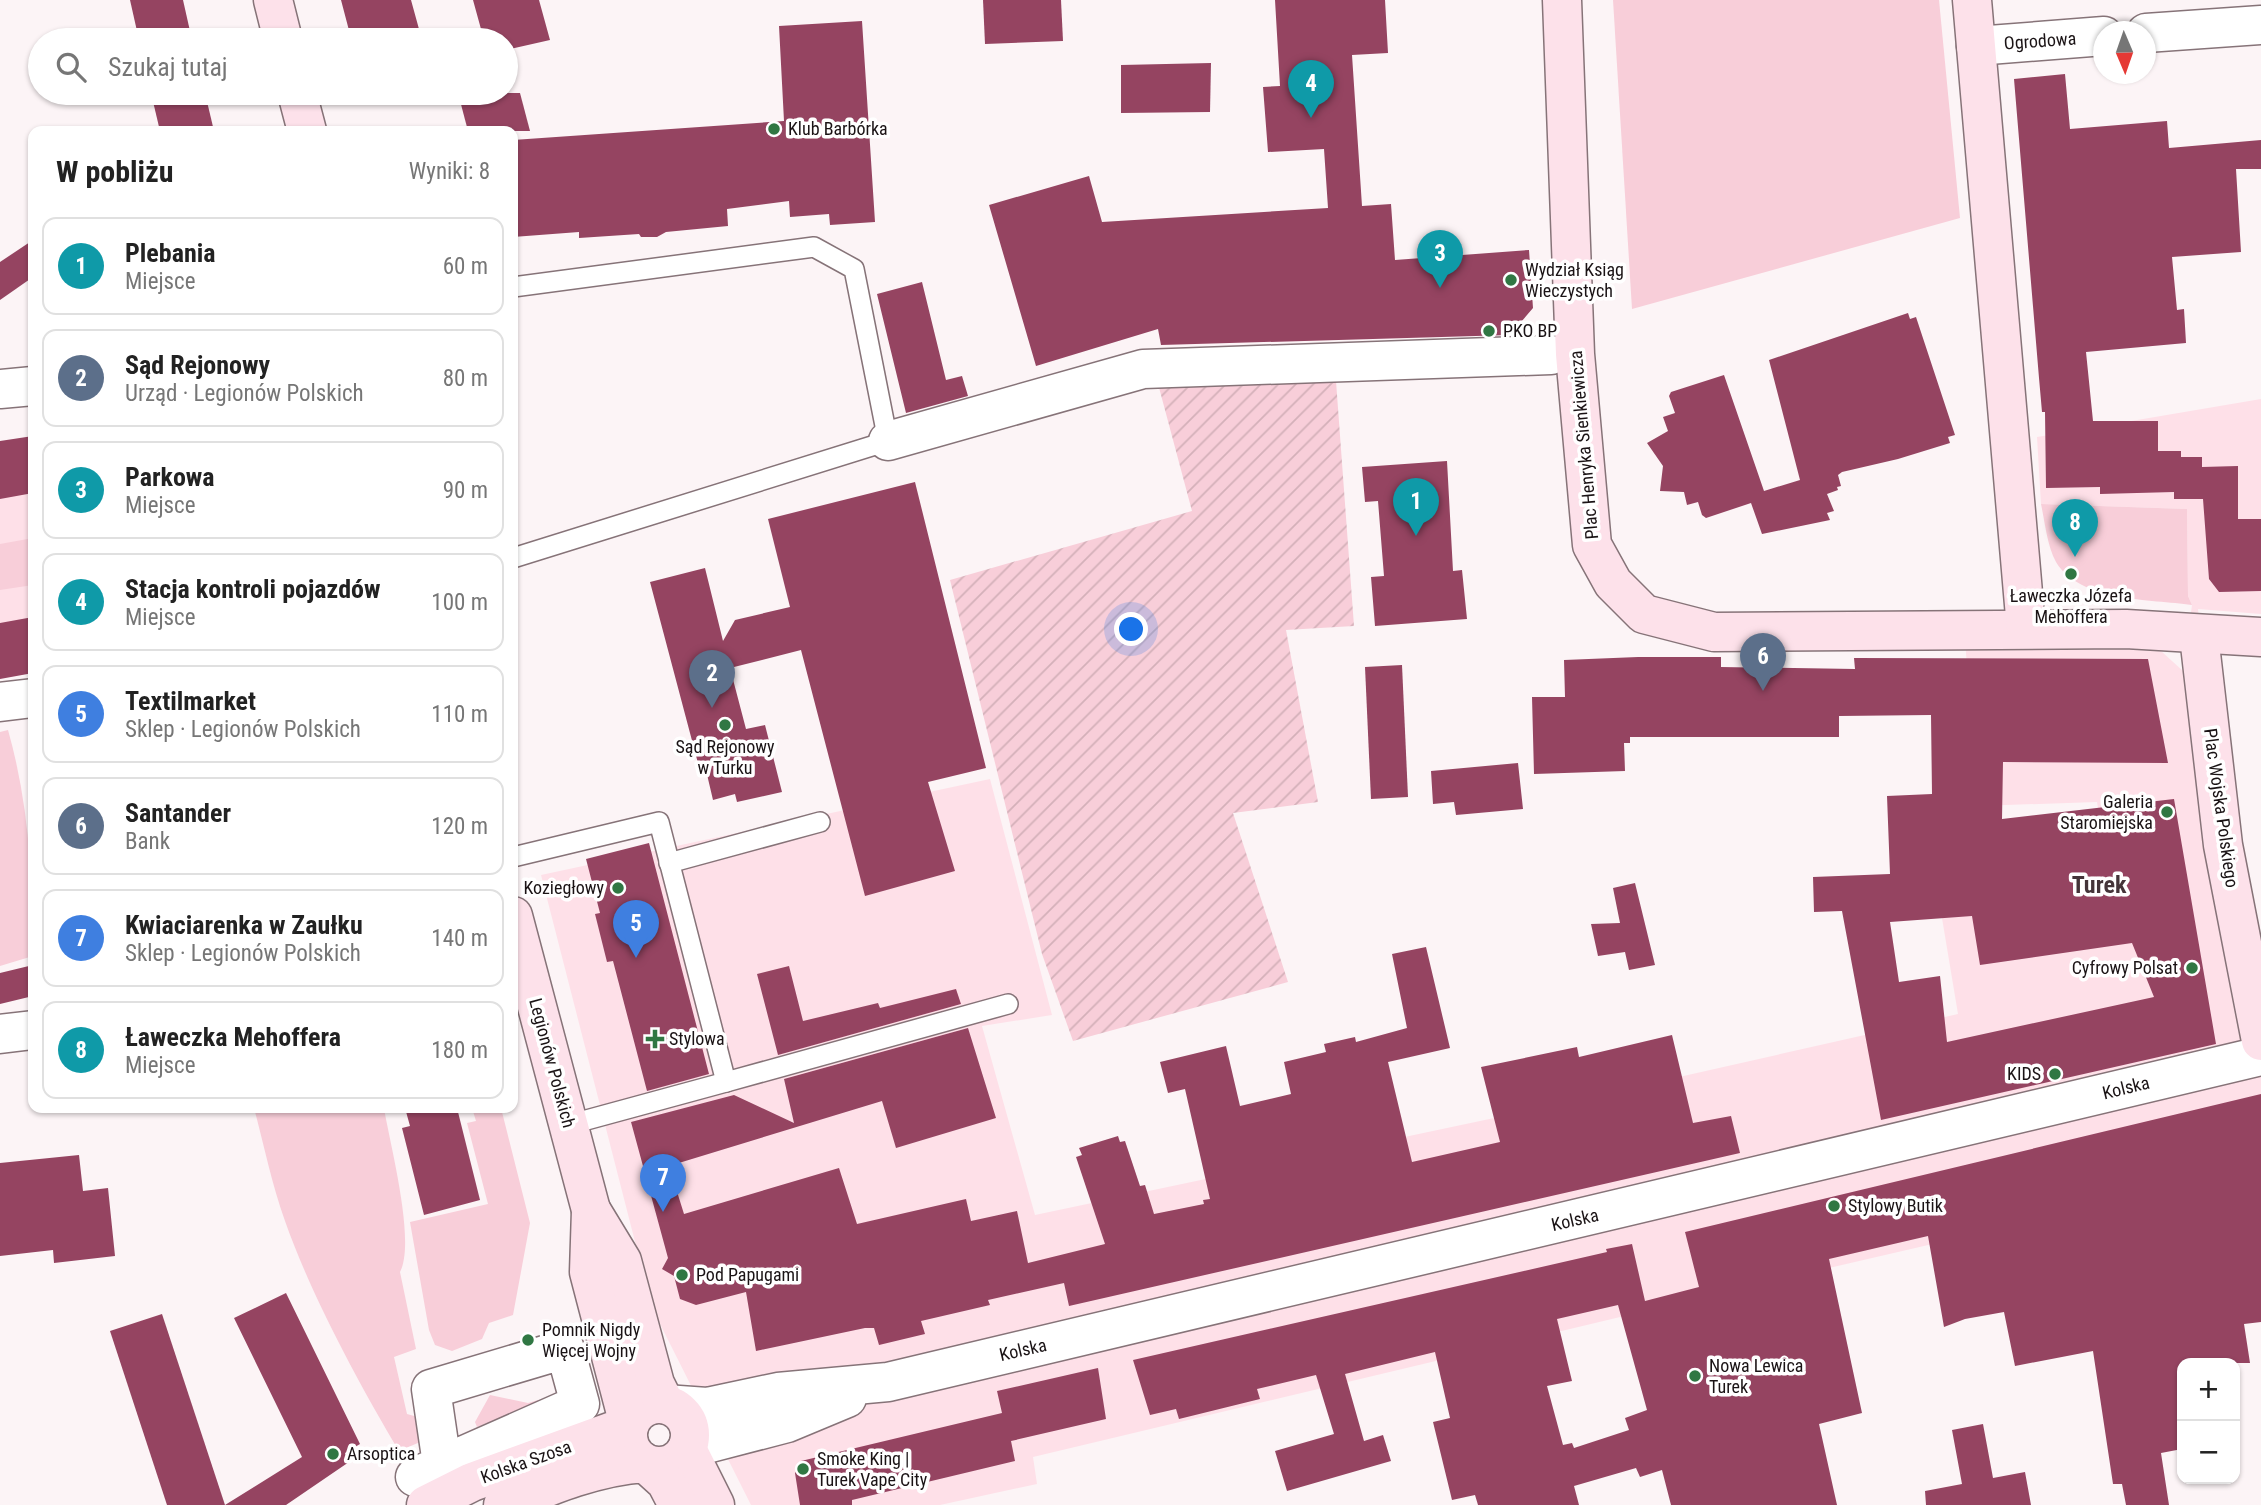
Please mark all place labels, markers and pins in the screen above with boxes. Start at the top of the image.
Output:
pin: 4 [1288,60,1334,118]
place label: Klub Barbórka [788,118,888,139]
marker: Klub Barbórka [766,121,782,137]
pin: 3 [1417,230,1463,288]
place label: Wydział Ksiąg Wieczystych [1525,259,1624,301]
marker: Wydział Ksiąg Wieczystych [1503,272,1519,288]
place label: PKO BP [1503,320,1557,341]
marker: PKO BP [1481,323,1497,339]
pin: 1 [1393,478,1439,536]
pin: 8 [2052,499,2098,557]
marker: Ławeczka Józefa Mehoffera [2063,566,2079,582]
place label: Ławeczka Józefa Mehoffera [2010,585,2132,627]
pin: 6 [1740,633,1786,691]
pin: 2 [689,650,735,708]
marker: Sąd Rejonowy w Turku [717,717,733,733]
place label: Sąd Rejonowy w Turku [675,736,775,778]
place label: Galeria Staromiejska [2060,791,2153,833]
marker: Galeria Staromiejska [2159,804,2175,820]
place label: Koziegłowy [523,877,605,898]
marker: Koziegłowy [610,880,626,896]
pin: 5 [613,900,659,958]
place label: Cyfrowy Polsat [2072,957,2178,978]
marker: Cyfrowy Polsat [2184,960,2200,976]
place label: Stylowa [669,1028,725,1049]
marker: Stylowa [647,1031,663,1047]
place label: KIDS [2007,1063,2041,1084]
marker: KIDS [2047,1066,2063,1082]
pin: 7 [640,1154,686,1212]
place label: Stylowy Butik [1848,1195,1943,1216]
marker: Stylowy Butik [1826,1198,1842,1214]
place label: Pod Papugami [696,1264,799,1285]
marker: Pod Papugami [674,1267,690,1283]
place label: Pomnik Nigdy Więcej Wojny [542,1319,641,1361]
marker: Pomnik Nigdy Więcej Wojny [520,1332,536,1348]
place label: Nowa Lewica Turek [1709,1355,1803,1397]
marker: Nowa Lewica Turek [1687,1368,1703,1384]
place label: Arsoptica [347,1443,415,1464]
marker: Arsoptica [325,1446,341,1462]
place label: Smoke King | Turek Vape City [817,1448,928,1490]
marker: Smoke King | Turek Vape City [795,1461,811,1477]

